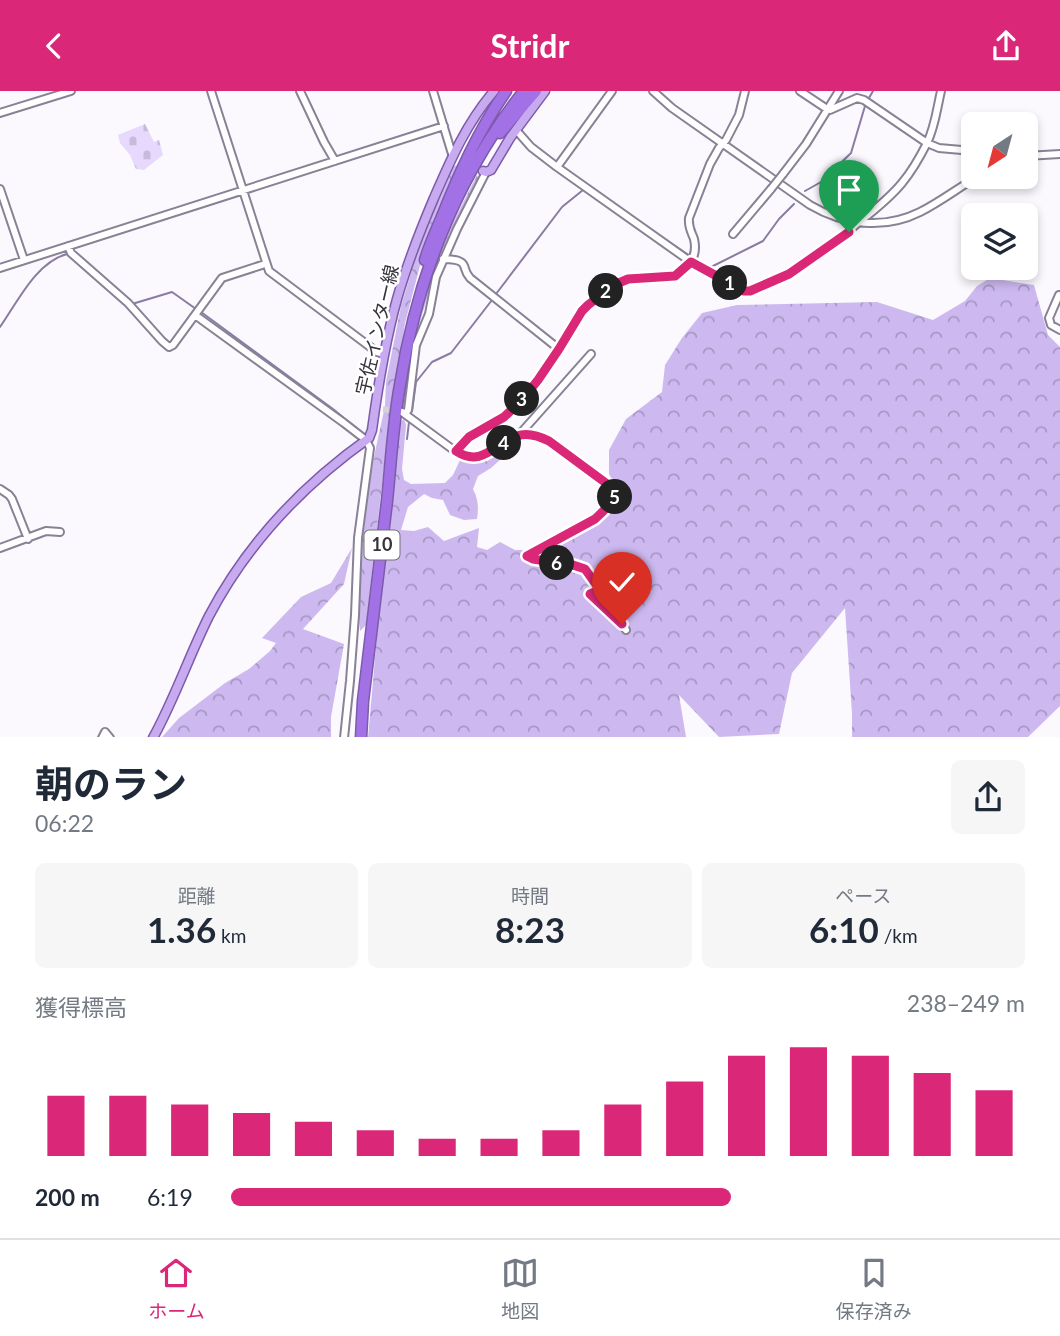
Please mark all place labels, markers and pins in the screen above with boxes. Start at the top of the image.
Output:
pin [819,160,879,232]
pin: 1 [712,265,748,301]
pin: 2 [588,273,624,309]
pin: 3 [504,381,540,417]
pin: 4 [486,425,522,461]
pin: 5 [598,479,632,515]
pin: 6 [540,545,574,581]
pin [592,552,652,624]

